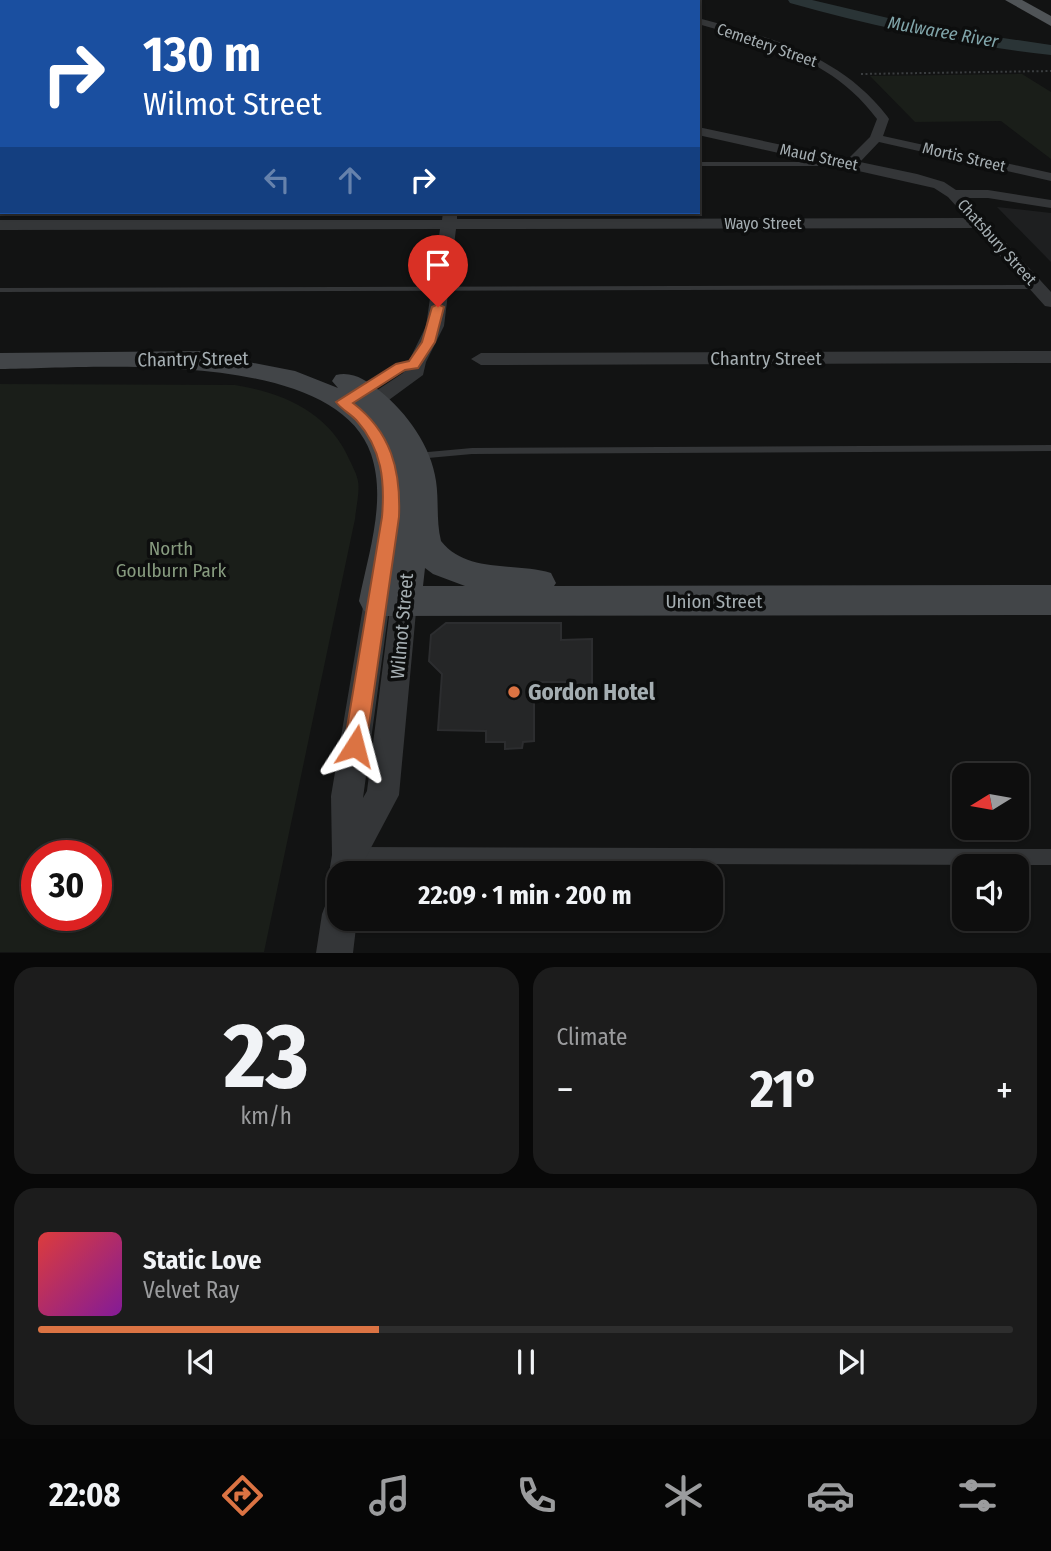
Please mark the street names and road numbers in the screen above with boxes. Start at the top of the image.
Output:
street label: Cemetery Street [714,19,820,71]
street label: Mortis Street [921,138,1008,176]
street label: Maud Street [778,139,860,175]
street label: Chatsbury Street [953,195,1041,289]
street label: Wayo Street [724,214,803,233]
street label: Chantry Street [137,347,250,371]
street label: Chantry Street [710,347,822,370]
street label: Wilmot Street [386,571,418,680]
street label: Union Street [665,590,763,613]

